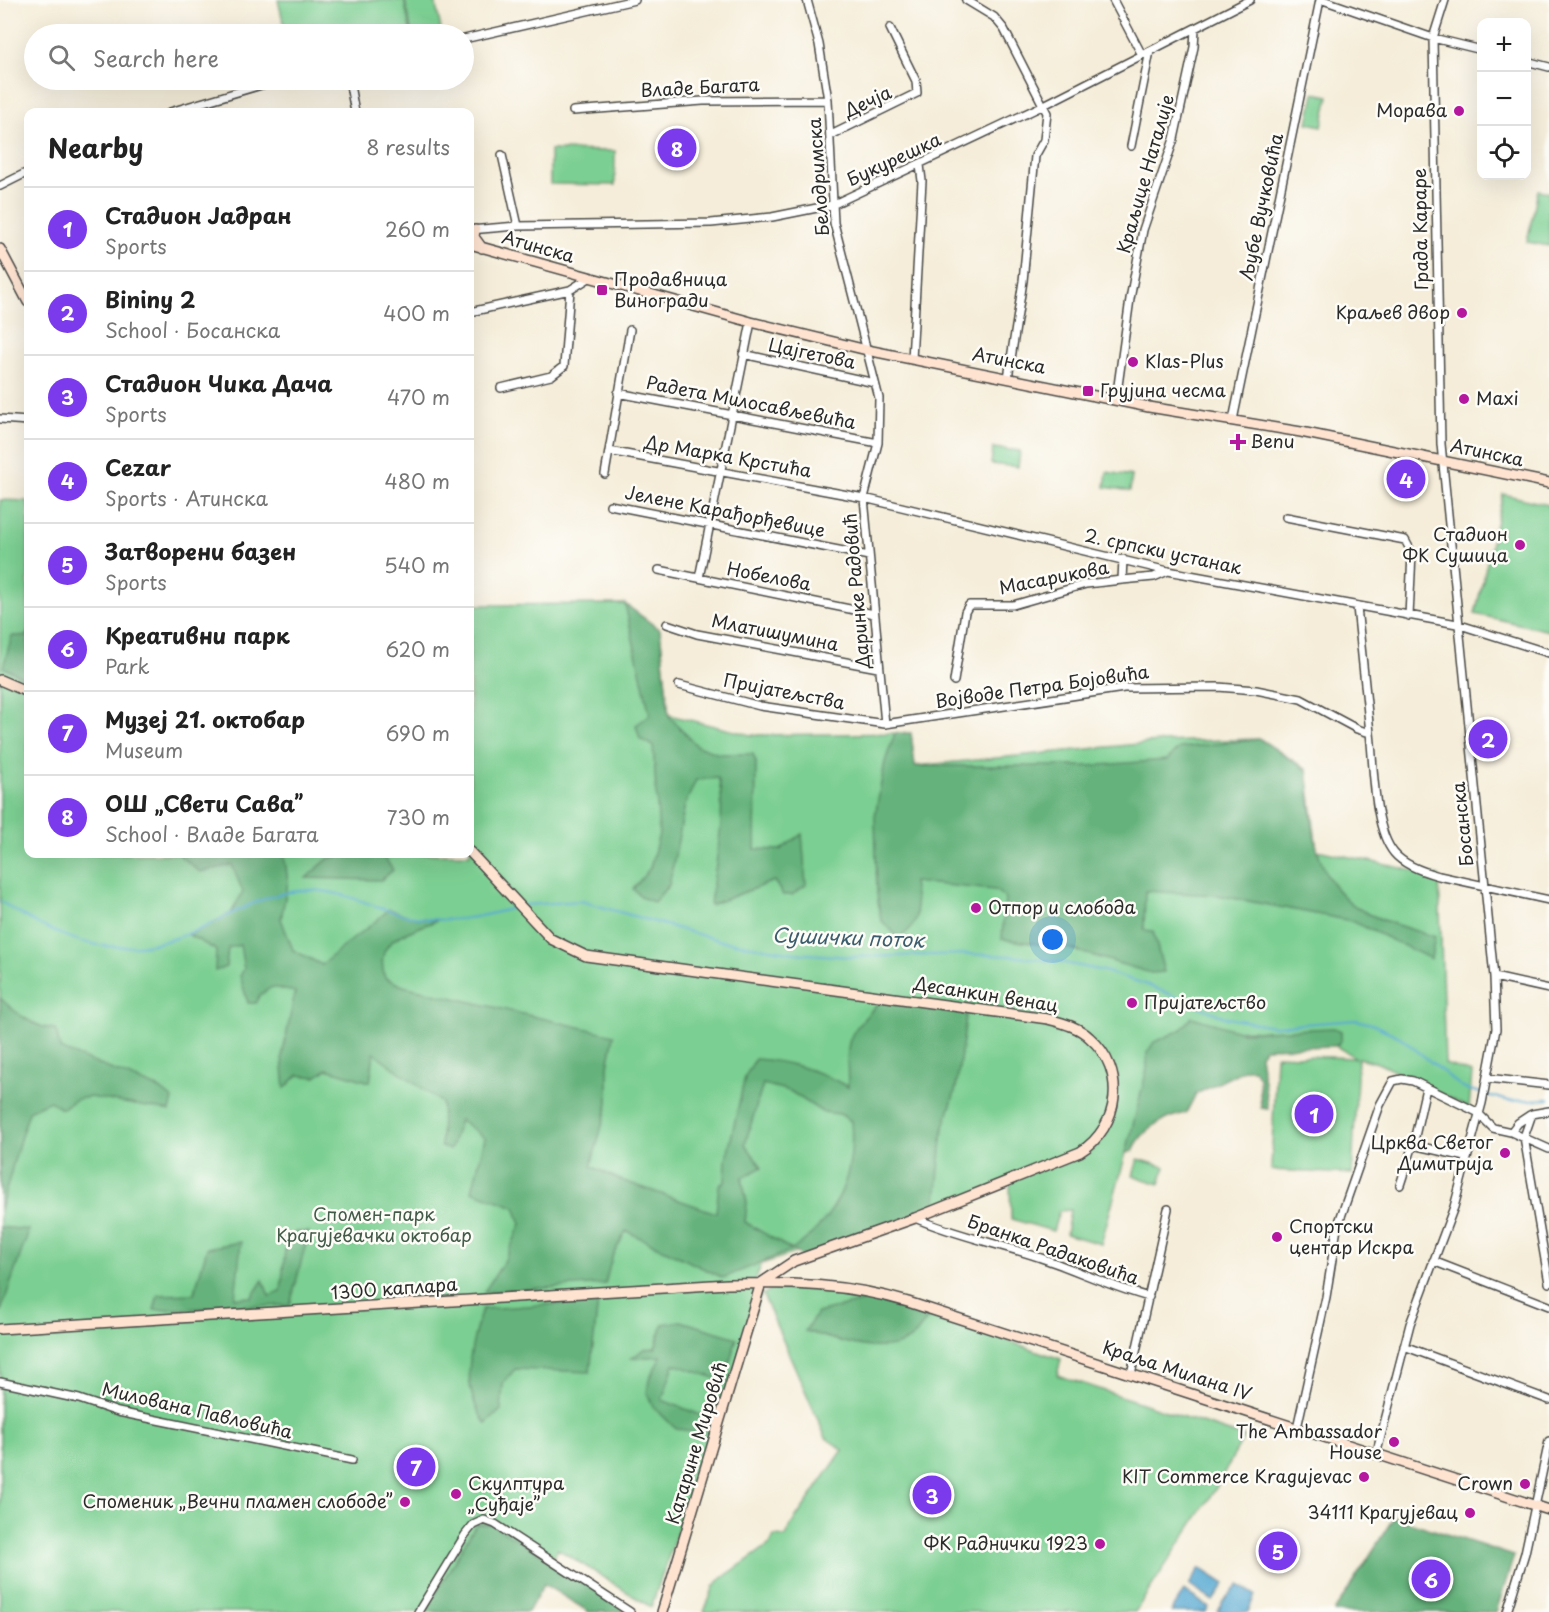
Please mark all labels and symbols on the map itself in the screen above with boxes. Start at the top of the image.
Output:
street label: Владе Багата [640,70,761,103]
street label: Дечја [838,78,896,124]
street label: Краљице Наталије [1109,91,1180,256]
place label: Морава [1376,96,1448,123]
marker: Морава [1452,104,1466,118]
street label: Белодримска [800,116,835,237]
street label: Букурешка [842,125,946,192]
pin: 8 [658,126,696,170]
street label: Љубе Вучковића [1232,130,1289,283]
street label: Града Караре [1405,168,1434,290]
street label: Атинска [499,222,579,269]
place label: Продавница Виногради [614,265,728,313]
marker: Продавница Виногради [595,283,609,297]
place label: Краљев двор [1336,298,1450,325]
marker: Краљев двор [1455,306,1469,320]
street label: Цајгетова [766,330,859,375]
street label: Атинска [970,339,1049,380]
place label: Klas-Plus [1145,347,1224,374]
marker: Klas-Plus [1126,355,1140,369]
street label: Радета Милосављевића [644,368,859,435]
place label: Грујина чесма [1100,376,1226,403]
marker: Грујина чесма [1081,384,1095,398]
place label: Maxi [1476,384,1519,411]
marker: Maxi [1457,392,1471,406]
street label: Др Марка Крстића [642,427,814,484]
place label: Benu [1250,427,1294,454]
street label: Атинска [1448,431,1527,473]
marker: Benu [1231,435,1245,449]
pin: 4 [1386,456,1426,502]
street label: Јелене Карађорђевице [623,478,828,543]
street label: Даринке Радовић [835,512,876,671]
place label: Стадион ФК Сушица [1402,520,1509,568]
street label: 2. српски устанак [1082,521,1245,580]
marker: Стадион ФК Сушица [1513,538,1527,552]
street label: Масарикова [997,553,1112,600]
street label: Нобелова [725,554,814,597]
street label: Млатишумина [709,606,842,657]
street label: Војводе Петра Бојовића [933,657,1151,714]
street label: Пријатељства [721,666,848,716]
pin: 2 [1468,716,1508,762]
street label: Босанска [1444,780,1479,868]
place label: Отпор и слобода [988,893,1136,920]
marker: Отпор и слобода [969,901,983,915]
water label: Сушички поток [771,919,927,955]
your location [1038,925,1067,954]
street label: Десанкин венац [911,969,1060,1018]
place label: Пријатељство [1144,988,1266,1015]
marker: Пријатељство [1125,996,1139,1010]
pin: 1 [1294,1092,1334,1136]
place label: Црква Светог Димитрија [1371,1128,1494,1176]
marker: Црква Светог Димитрија [1498,1146,1512,1160]
park label: Спомен-парк Крагујевачки октобар [276,1200,472,1248]
street label: Бранка Радаковића [964,1207,1143,1291]
place label: Спортски центар Искра [1289,1212,1414,1260]
marker: Спортски центар Искра [1270,1230,1284,1244]
street label: 1300 каплара [330,1270,459,1305]
street label: Краља Милана IV [1099,1333,1256,1407]
street label: Катарине Мировић [658,1358,733,1527]
street label: Милована Павловића [99,1374,296,1445]
place label: The Ambassador House [1236,1417,1383,1465]
marker: The Ambassador House [1387,1435,1401,1449]
pin: 7 [396,1444,436,1490]
place label: KIT Commerce Kragujevac [1122,1462,1352,1489]
place label: Скулптура „Суђаје” [468,1469,565,1517]
place label: Crown [1457,1469,1513,1496]
marker: KIT Commerce Kragujevac [1357,1470,1371,1484]
pin: 3 [912,1472,952,1518]
marker: Crown [1518,1477,1532,1491]
place label: Споменик „Вечни пламен слободе” [82,1487,393,1514]
marker: Скулптура „Суђаје” [449,1487,463,1501]
marker: Споменик „Вечни пламен слободе” [398,1495,412,1509]
place label: 34111 Крагујевац [1307,1498,1458,1525]
marker: 34111 Крагујевац [1463,1506,1477,1520]
pin: 5 [1258,1528,1298,1574]
place label: ФК Раднички 1923 [924,1529,1088,1556]
marker: ФК Раднички 1923 [1093,1537,1107,1551]
pin: 6 [1412,1556,1450,1602]

